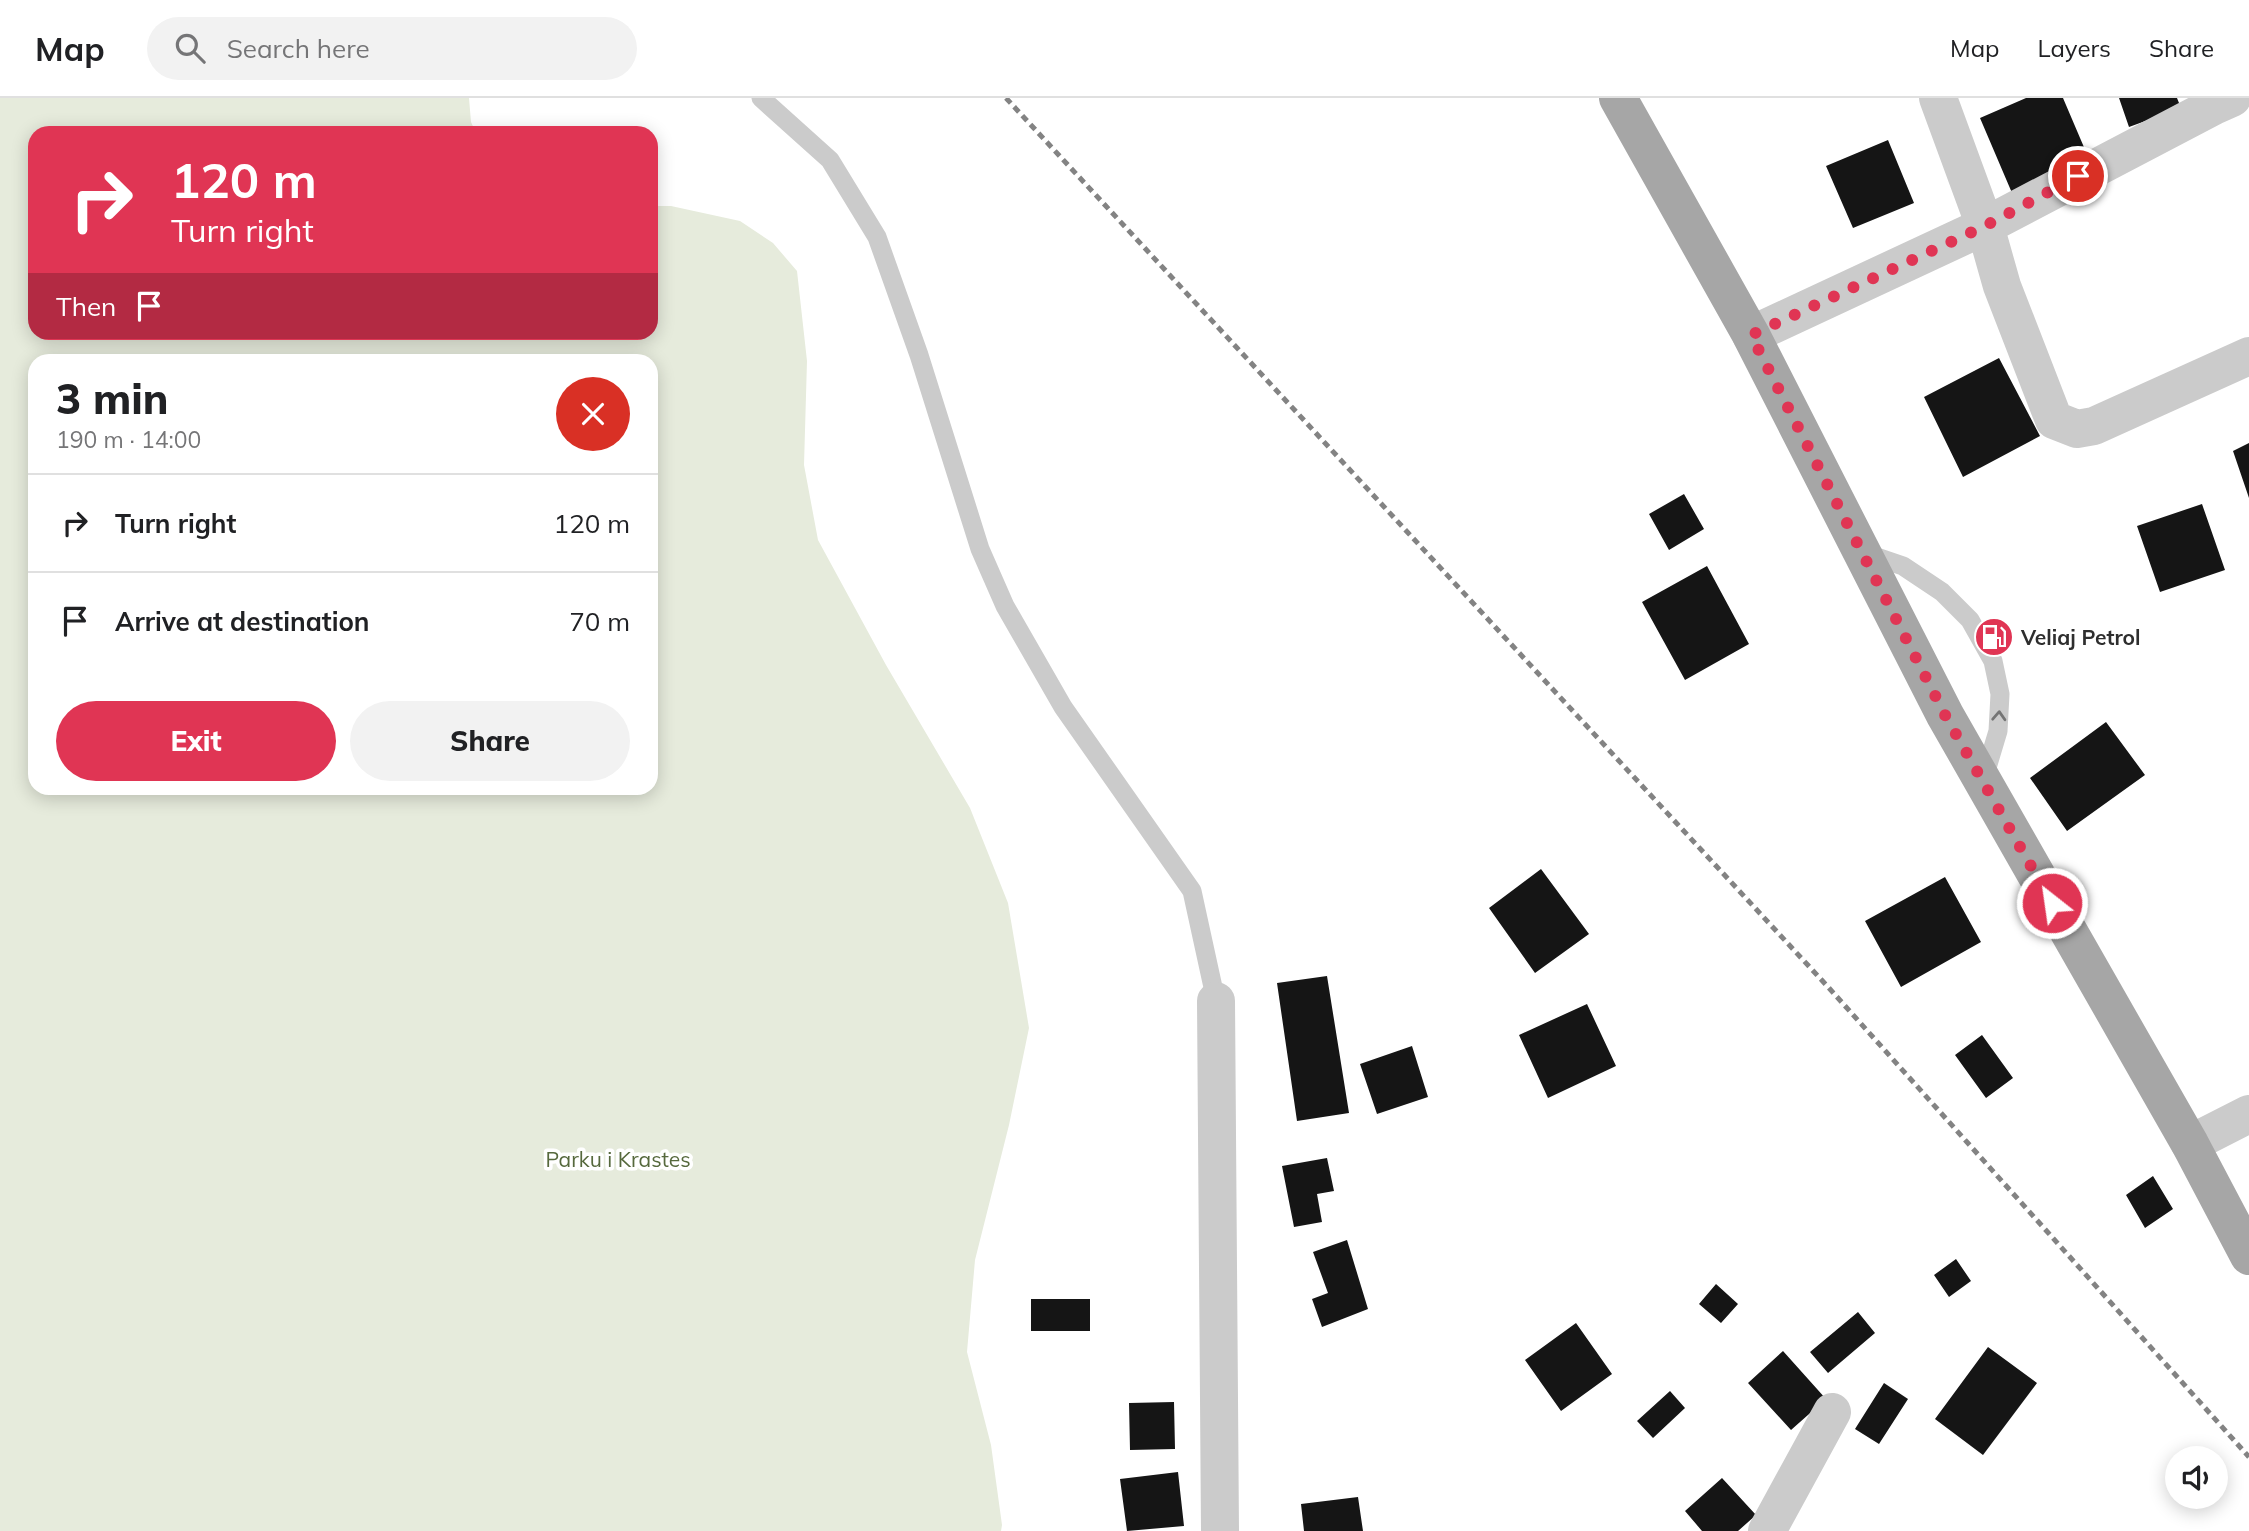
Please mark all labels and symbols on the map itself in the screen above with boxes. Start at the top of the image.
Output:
pin [2048,146,2108,206]
fuel station icon: Veliaj Petrol [1973,616,2015,658]
place label: Veliaj Petrol [2020,624,2140,650]
one-way arrow [1991,710,2006,721]
position arrow [2015,866,2089,940]
park label: Parku i Krastes [545,1146,691,1172]

